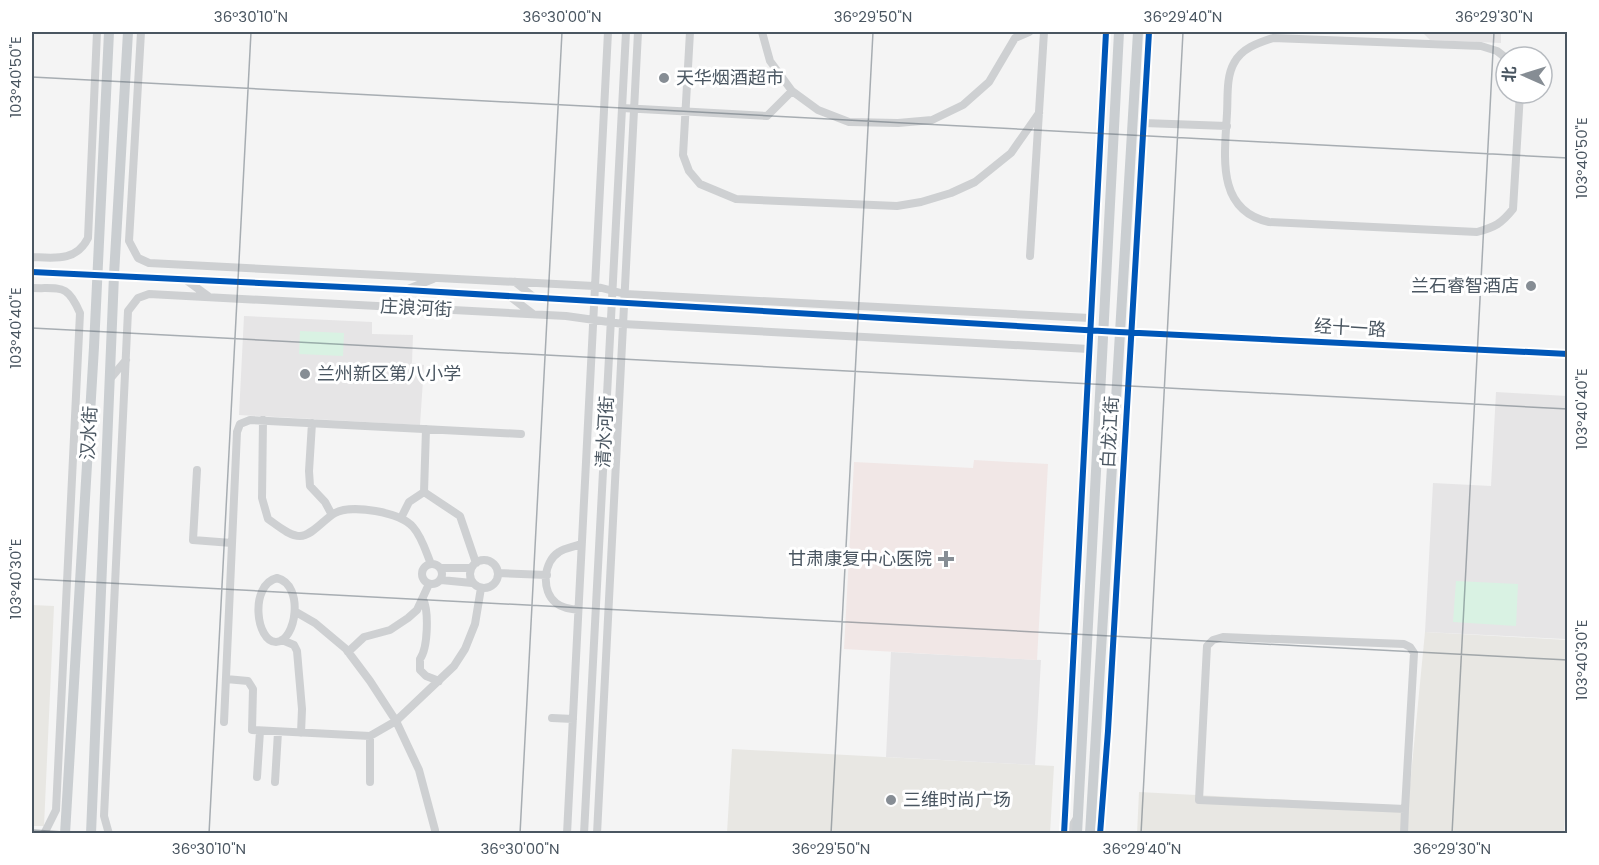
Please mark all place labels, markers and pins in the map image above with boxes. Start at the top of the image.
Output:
place label: 天华烟酒超市 [676,65,784,90]
marker: 天华烟酒超市 [657,71,671,85]
place label: 兰石睿智酒店 [1411,273,1519,298]
marker: 兰石睿智酒店 [1524,279,1538,293]
place label: 兰州新区第八小学 [317,361,461,386]
marker: 兰州新区第八小学 [298,367,312,381]
place label: 甘肃康复中心医院 [788,546,932,571]
marker: 甘肃康复中心医院 [937,550,955,568]
place label: 三维时尚广场 [903,787,1011,812]
marker: 三维时尚广场 [884,793,898,807]

